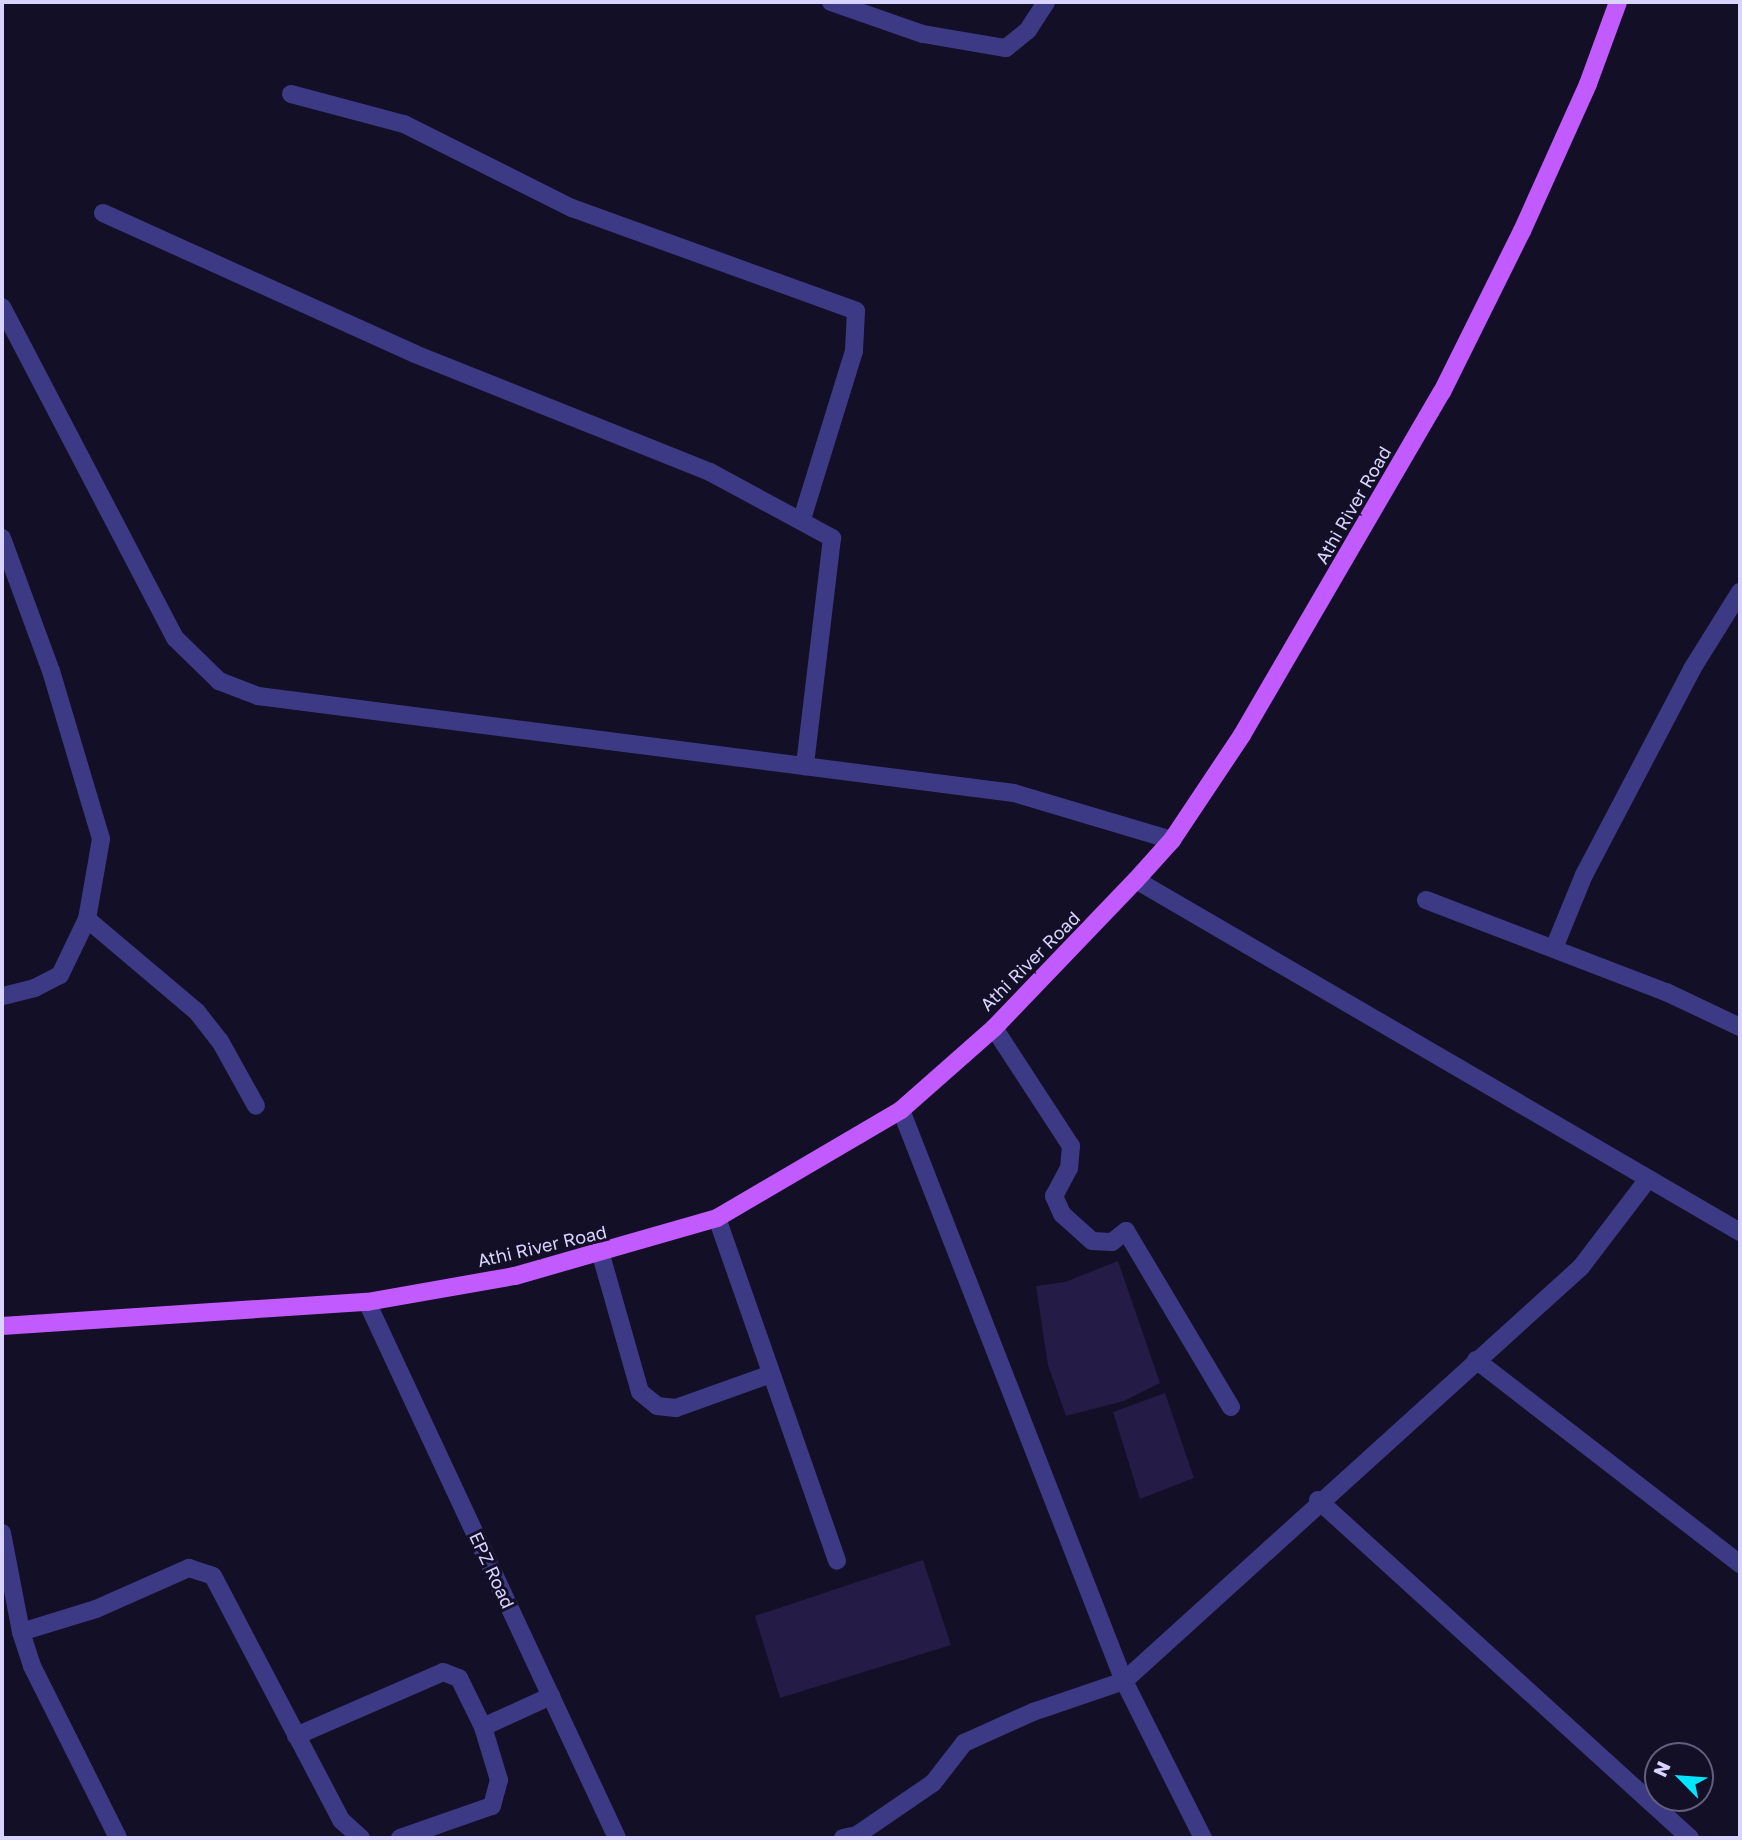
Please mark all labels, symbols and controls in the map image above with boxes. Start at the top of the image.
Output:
street label: Athi River Road [1311,443,1395,567]
street label: Athi River Road [976,907,1084,1015]
street label: Athi River Road [475,1221,609,1271]
street label: EPZ Road [465,1528,519,1612]
north arrow [1644,1742,1714,1812]
text: N [1648,1757,1675,1780]

